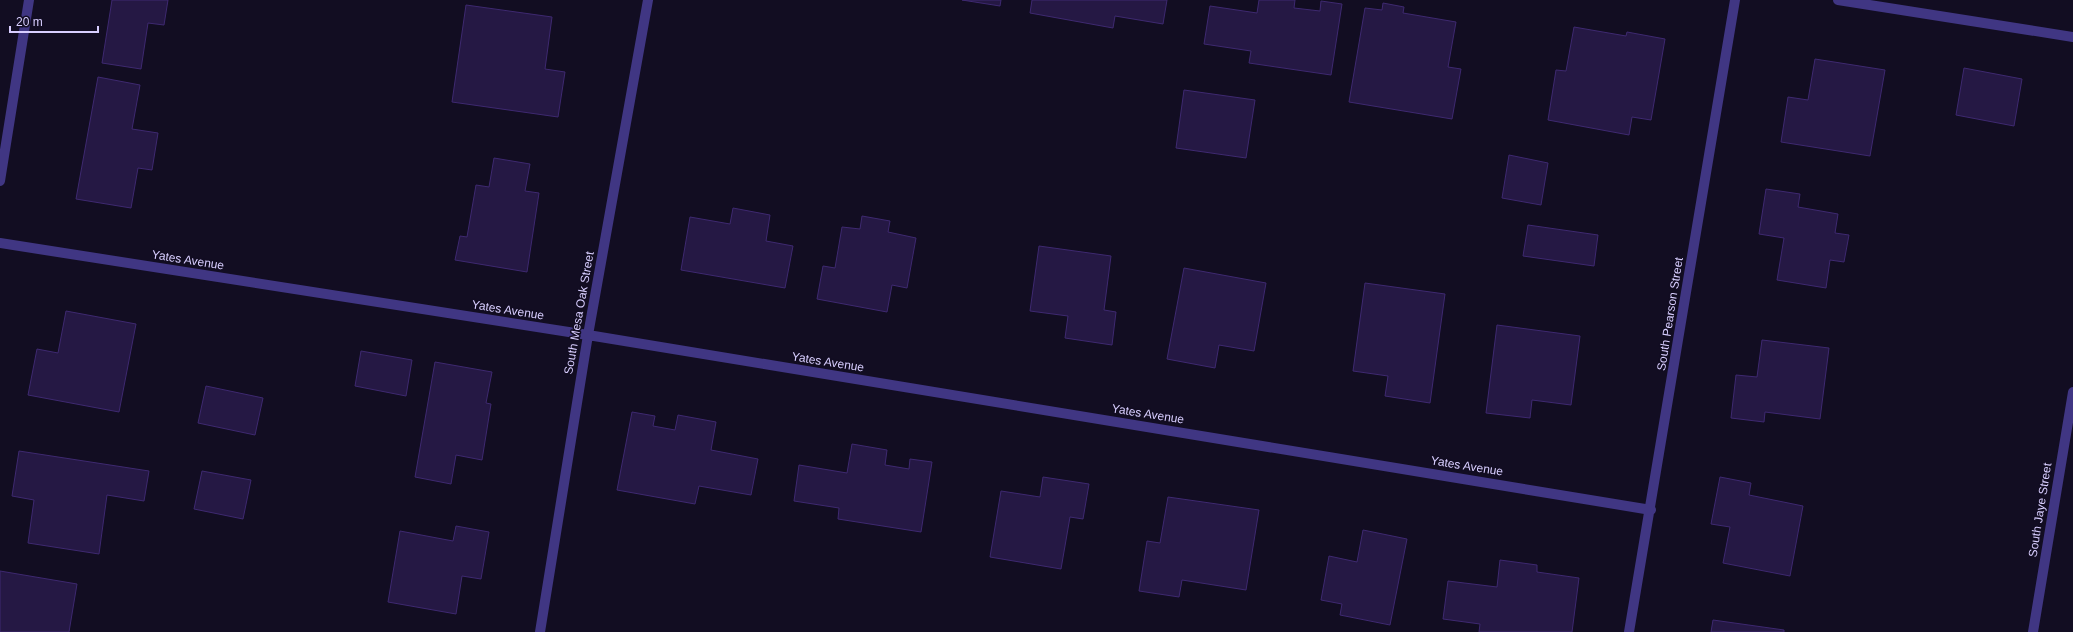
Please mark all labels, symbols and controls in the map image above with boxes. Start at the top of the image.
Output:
scale bar [10,8,98,34]
text: 20 m [16,15,43,29]
street label: Yates Avenue [151,247,225,273]
street label: South Mesa Oak Street [561,250,597,376]
street label: South Pearson Street [1654,256,1686,372]
street label: Yates Avenue [471,297,545,323]
street label: Yates Avenue [791,349,865,375]
street label: Yates Avenue [1111,401,1185,427]
street label: Yates Avenue [1430,453,1504,479]
street label: South Jaye Street [2026,461,2054,558]

